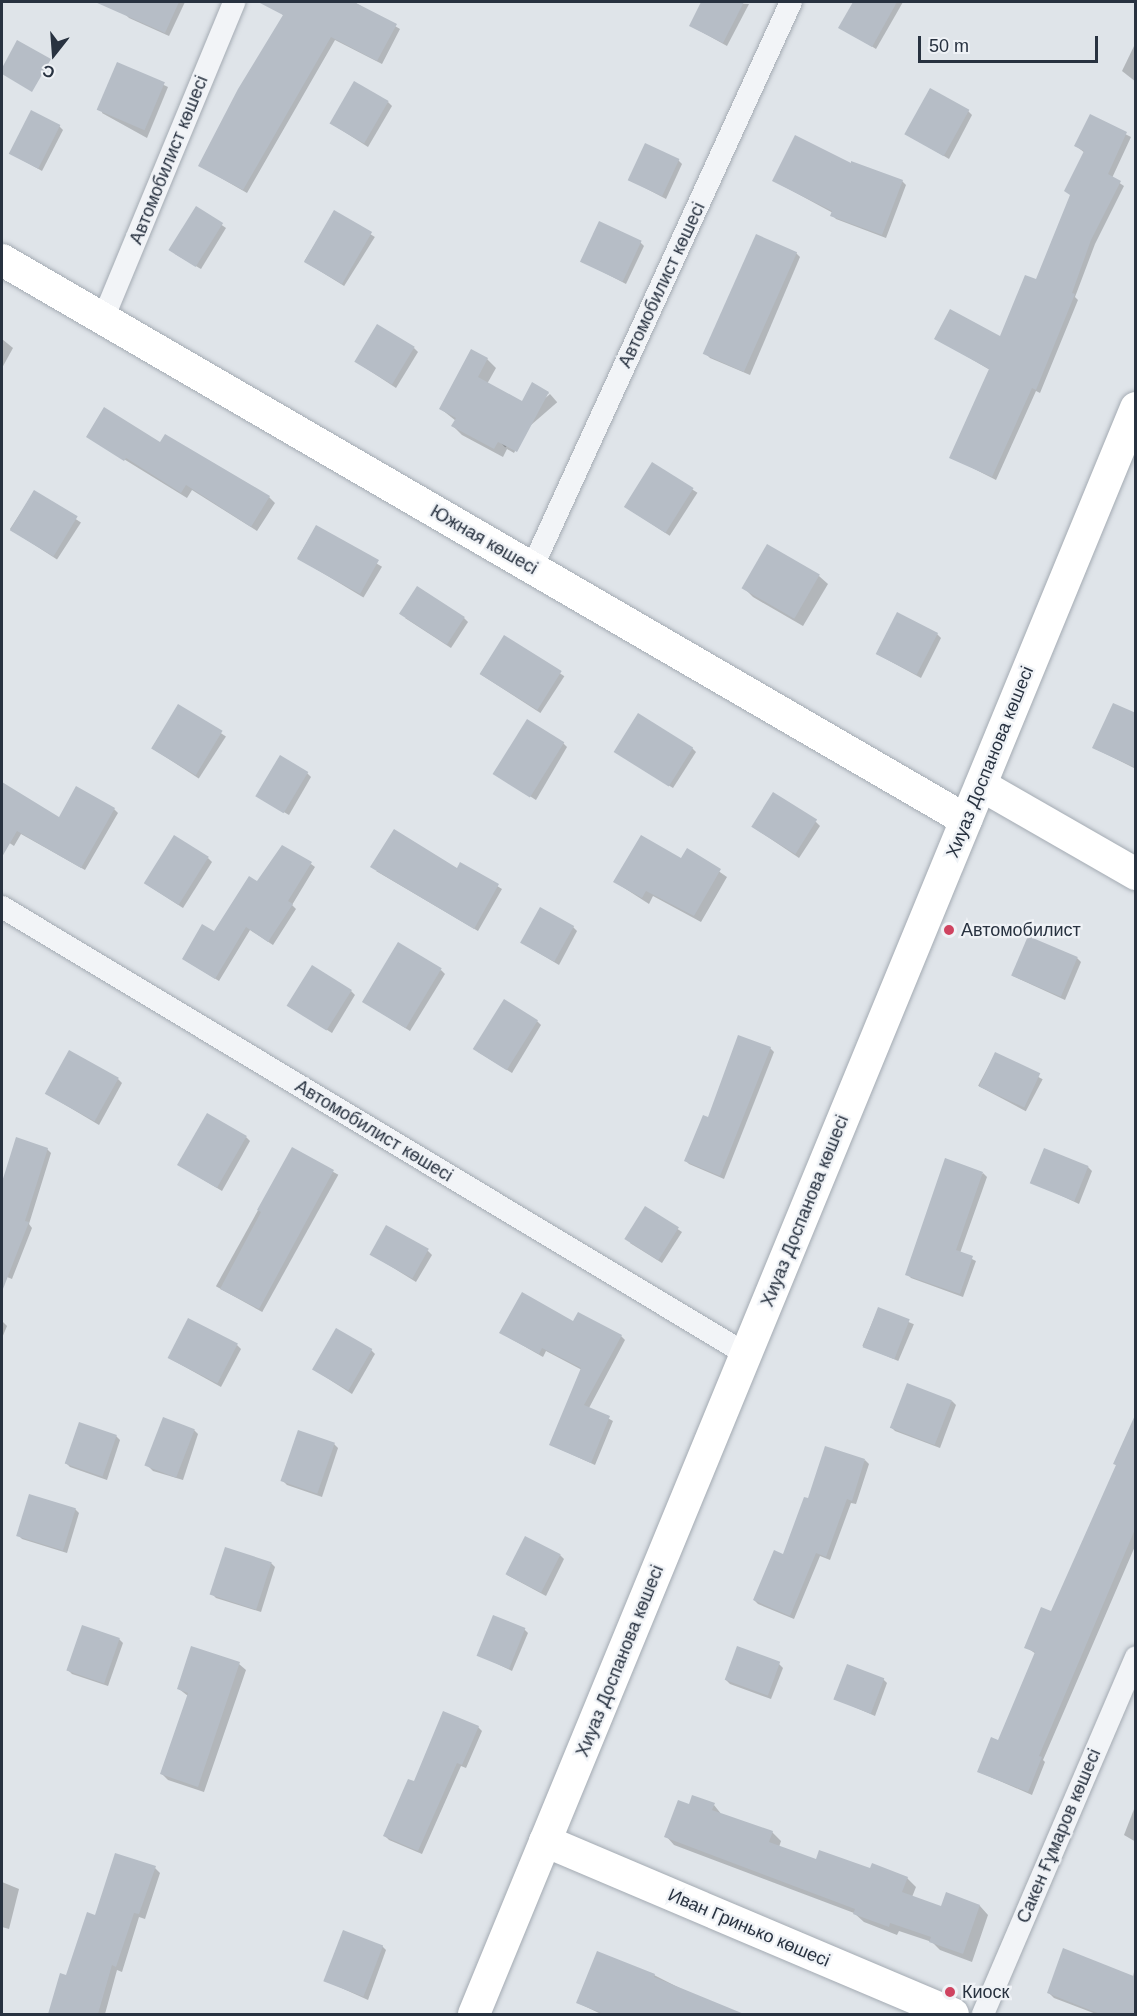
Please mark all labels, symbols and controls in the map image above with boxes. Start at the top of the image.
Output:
north arrow [24,24,84,84]
scale bar [921,24,1101,62]
text: 50 m [929,36,969,56]
text: С [41,62,57,82]
street label: Автомобилист көшесі [125,72,213,248]
street label: Автомобилист көшесі [614,199,710,371]
street label: Южная көшесі [427,501,541,579]
street label: Хиуаз Доспанова көшесі [942,663,1038,861]
place label: Автомобилист [961,919,1081,941]
marker: Автомобилист [942,923,956,937]
street label: Автомобилист көшесі [291,1075,457,1187]
street label: Хиуаз Доспанова көшесі [757,1112,853,1310]
street label: Хиуаз Доспанова көшесі [572,1562,668,1760]
street label: Сакен Ғұмаров көшесі [1012,1746,1106,1926]
street label: Иван Гринько көшесі [665,1884,833,1972]
place label: Киоск [962,1981,1009,2003]
marker: Киоск [943,1985,957,1999]

